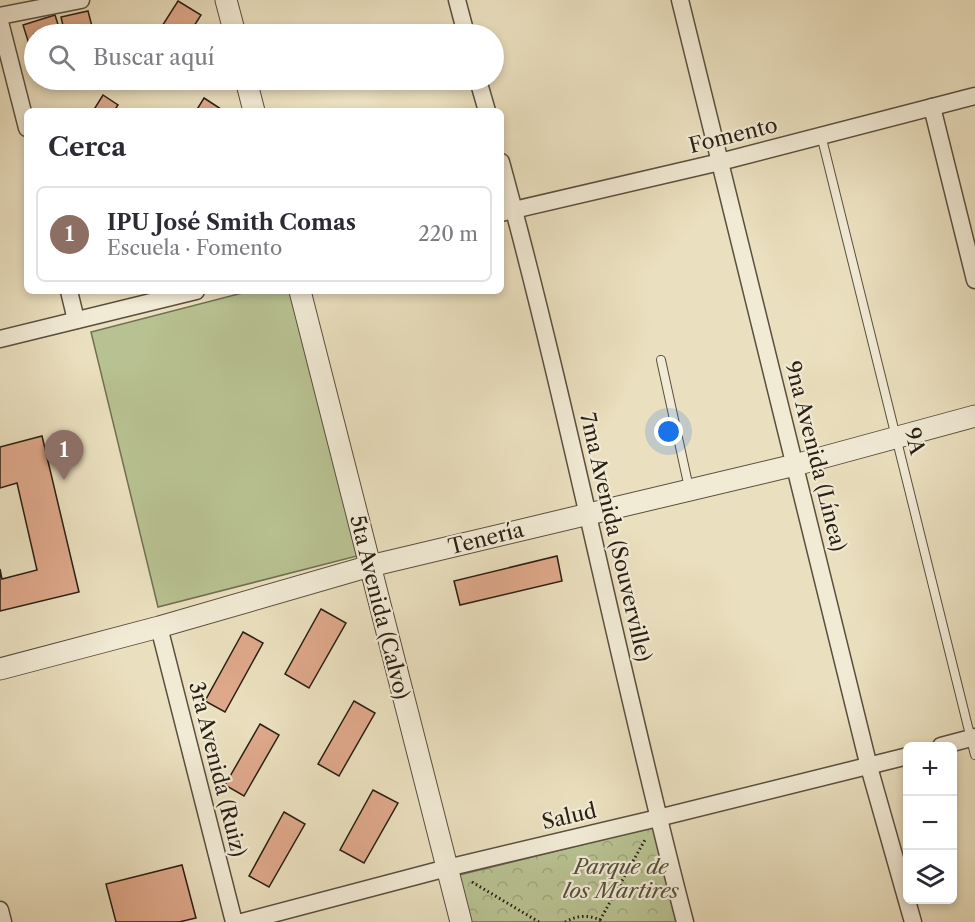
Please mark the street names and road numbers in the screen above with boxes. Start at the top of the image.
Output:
street label: Fomento [686,112,780,158]
street label: 9na Avenida (Línea) [780,358,852,554]
street label: 7ma Avenida (Souverville) [575,410,657,664]
street label: 9A [900,425,931,458]
street label: 5ta Avenida (Calvo) [345,512,415,702]
street label: Tenería [446,516,527,559]
street label: 3ra Avenida (Ruiz) [184,679,252,859]
street label: Salud [539,798,599,834]

